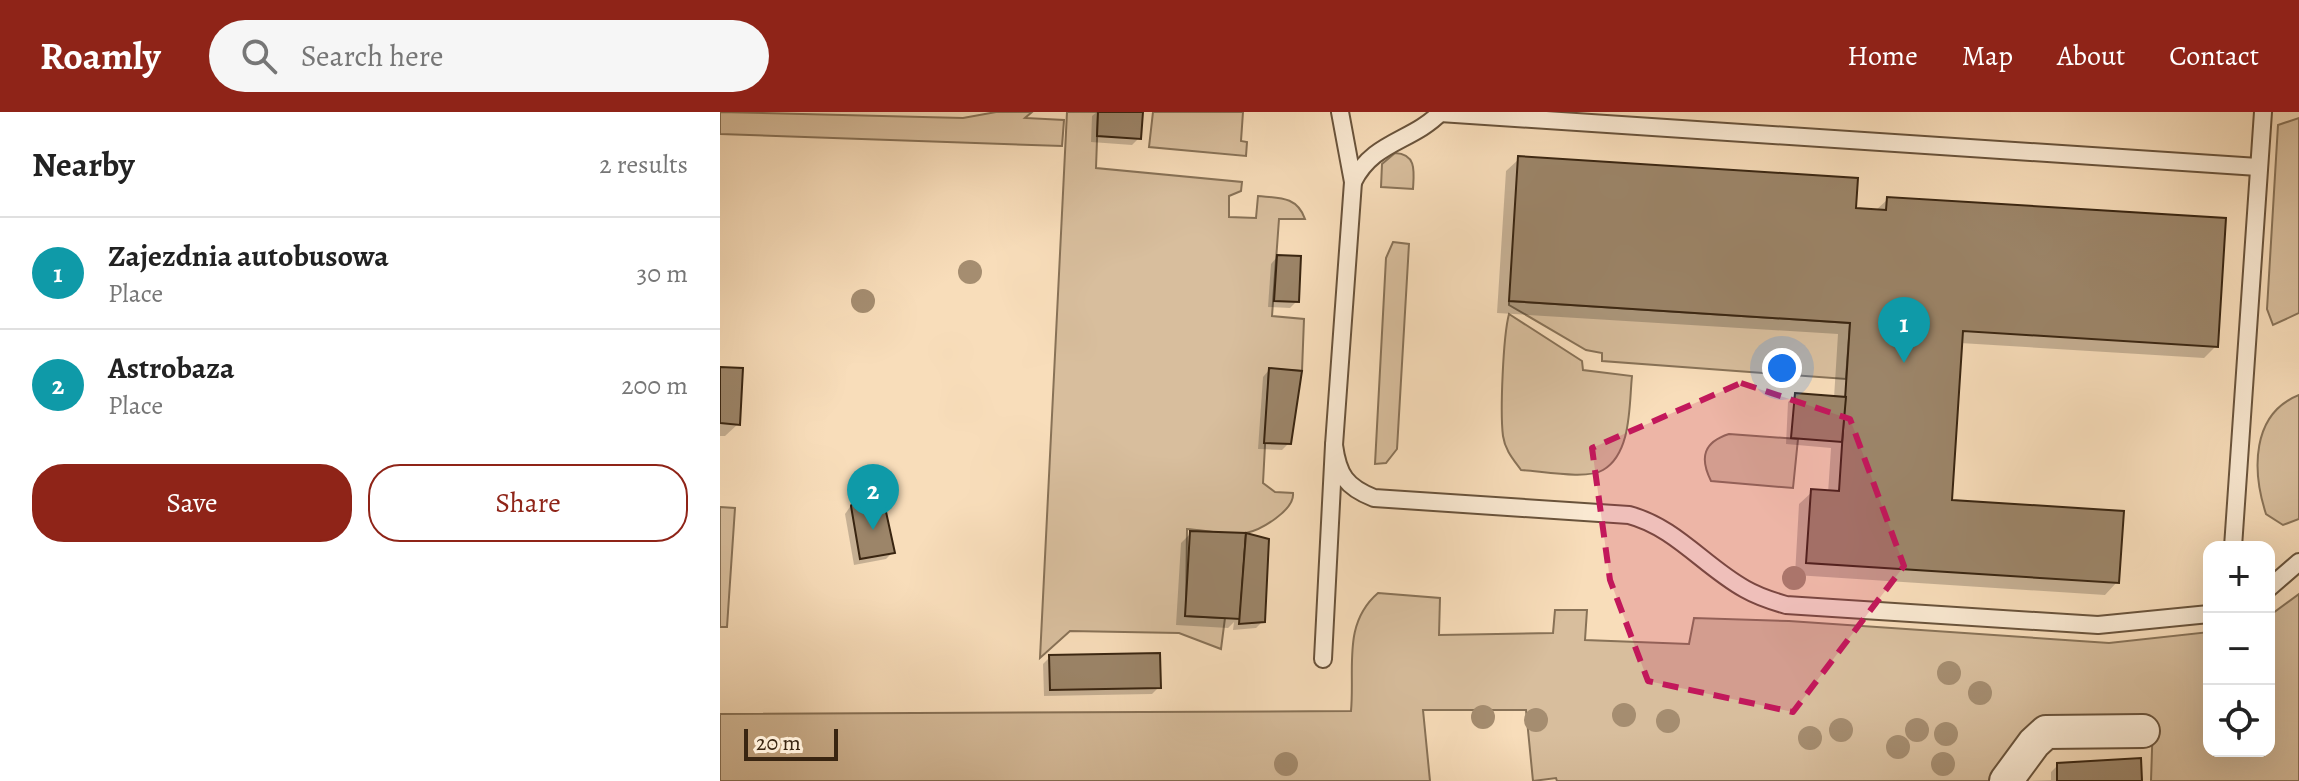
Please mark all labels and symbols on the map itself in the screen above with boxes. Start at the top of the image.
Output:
pin: 1 [1878,297,1930,363]
your location [1762,348,1802,388]
pin: 2 [847,464,899,530]
scale bar [744,725,838,761]

